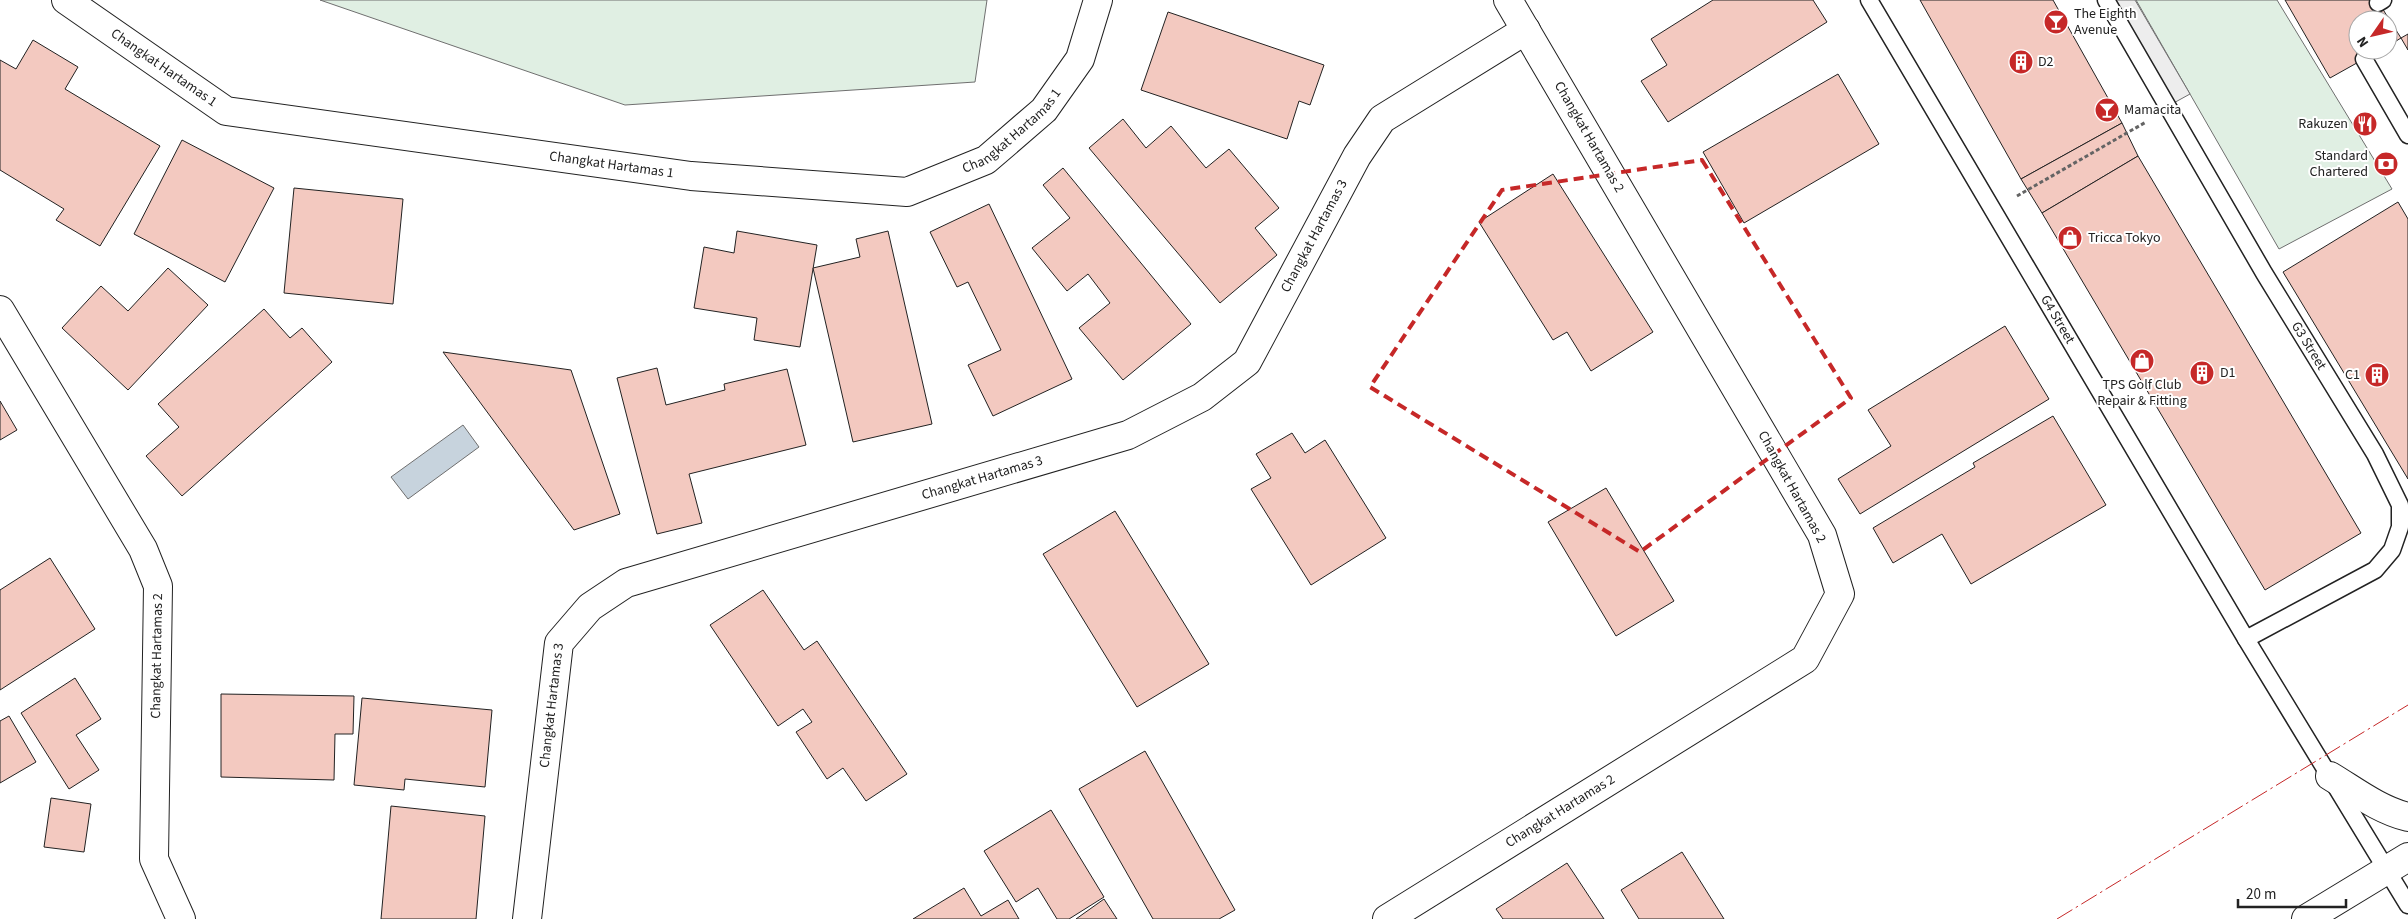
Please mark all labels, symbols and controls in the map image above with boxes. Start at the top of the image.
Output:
place label: The Eighth Avenue [2074,4,2137,40]
bar icon: The Eighth Avenue [2043,9,2069,35]
north arrow [2348,10,2398,60]
street label: Changkat Hartamas 1 [107,24,221,112]
text: N [2352,32,2374,51]
building icon: D2 [2008,49,2034,75]
place label: D2 [2038,52,2054,72]
street label: Changkat Hartamas 2 [1549,78,1629,196]
street label: Changkat Hartamas 1 [959,85,1066,179]
bar icon: Mamacita [2094,97,2120,123]
place label: Mamacita [2124,100,2181,120]
restaurant icon: Rakuzen [2352,111,2378,137]
place label: Rakuzen [2298,114,2348,134]
street label: Changkat Hartamas 1 [548,146,675,183]
place label: Standard Chartered [2310,146,2368,182]
bank icon: Standard Chartered [2373,151,2399,177]
street label: Changkat Hartamas 3 [1276,176,1353,296]
shop icon: Tricca Tokyo [2057,225,2083,251]
place label: Tricca Tokyo [2088,228,2161,248]
street label: G4 Street [2035,291,2080,348]
street label: G3 Street [2286,318,2331,374]
shop icon: TPS Golf Club Repair & Fitting [2129,348,2155,374]
building icon: D1 [2189,360,2215,386]
building icon: C1 [2364,362,2390,388]
place label: D1 [2220,363,2236,383]
place label: C1 [2345,365,2360,385]
place label: TPS Golf Club Repair & Fitting [2097,375,2187,411]
street label: Changkat Hartamas 2 [1753,427,1831,547]
street label: Changkat Hartamas 3 [919,451,1045,505]
street label: Changkat Hartamas 2 [146,593,168,719]
street label: Changkat Hartamas 3 [535,642,569,769]
street label: Changkat Hartamas 2 [1502,770,1619,853]
scale bar [2238,876,2346,908]
text: 20 m [2246,884,2276,905]

